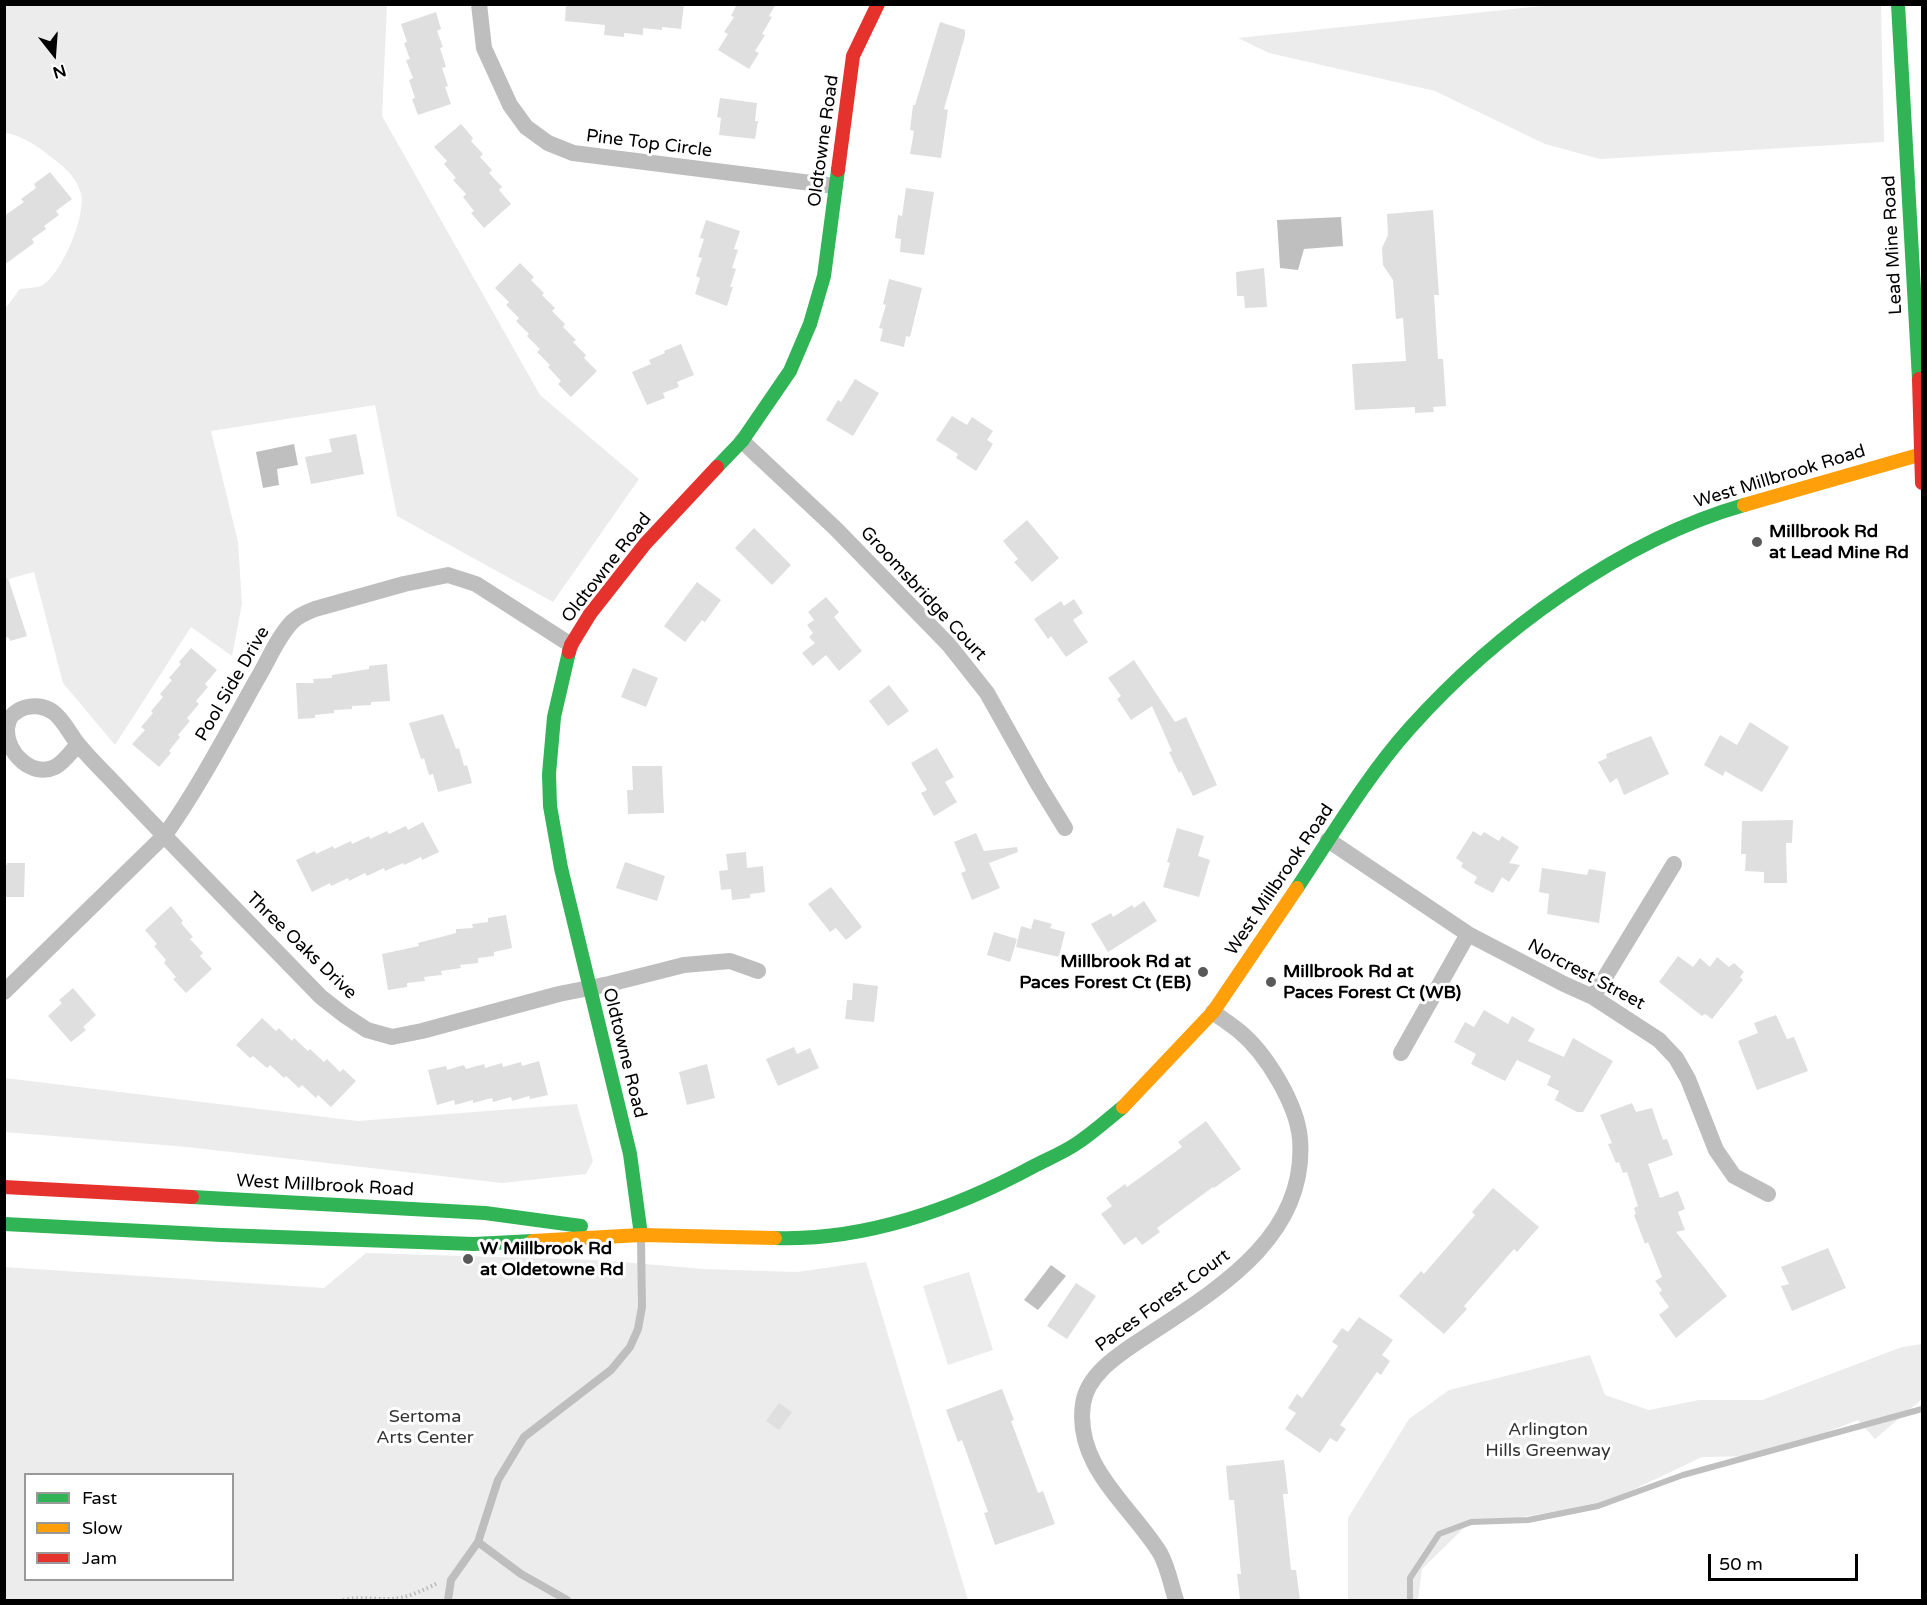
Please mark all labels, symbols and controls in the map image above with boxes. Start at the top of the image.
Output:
north arrow [24,24,84,84]
text: N [50,60,68,83]
street label: Oldtowne Road [804,74,844,208]
street label: Pine Top Circle [585,126,713,162]
street label: Lead Mine Road [1879,175,1907,315]
street label: West Millbrook Road [1692,441,1868,513]
street label: Oldtowne Road [557,509,657,627]
place label: Millbrook Rd at Lead Mine Rd [1769,521,1909,564]
street label: Groomsbridge Court [855,522,991,666]
marker: Millbrook Rd at Lead Mine Rd [1750,535,1764,549]
street label: Pool Side Drive [191,623,275,745]
street label: West Millbrook Road [1221,800,1339,960]
street label: Three Oaks Drive [241,888,361,1004]
street label: Norcrest Street [1524,935,1648,1015]
place label: Millbrook Rd at Paces Forest Ct (EB) [1019,951,1191,994]
place label: Millbrook Rd at Paces Forest Ct (WB) [1283,961,1461,1004]
marker: Millbrook Rd at Paces Forest Ct (EB) [1196,965,1210,979]
marker: Millbrook Rd at Paces Forest Ct (WB) [1264,975,1278,989]
street label: Oldtowne Road [597,986,651,1120]
street label: West Millbrook Road [236,1171,414,1201]
place label: W Millbrook Rd at Oldetowne Rd [480,1238,624,1280]
street label: Paces Forest Court [1092,1245,1234,1357]
marker: W Millbrook Rd at Oldetowne Rd [461,1252,475,1266]
park label: Sertoma Arts Center [376,1406,474,1448]
park label: Arlington Hills Greenway [1485,1419,1611,1462]
legend [24,1473,234,1581]
text: Fast [82,1487,117,1509]
text: Slow [82,1517,123,1539]
scale bar [1711,1542,1861,1580]
text: Jam [82,1547,117,1569]
text: 50 m [1719,1553,1763,1575]

